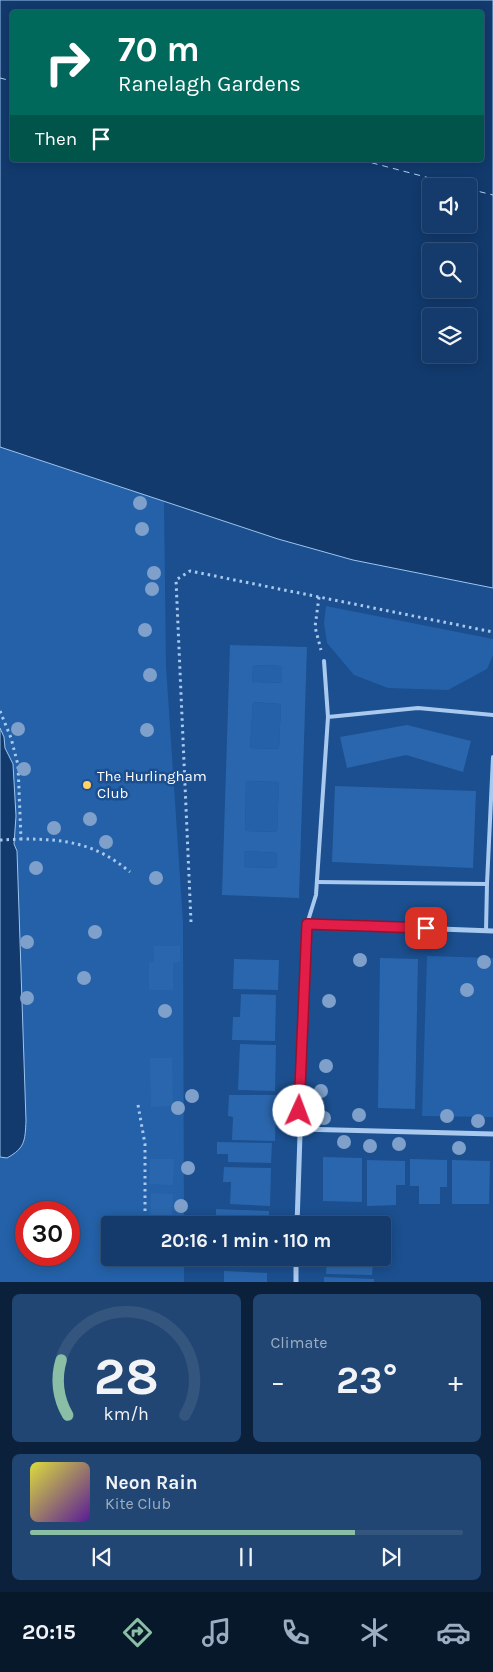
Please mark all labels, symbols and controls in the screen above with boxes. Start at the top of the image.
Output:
text: 70 m [118,29,200,70]
icon: right [35,30,100,95]
text: Ranelagh Gardens [118,71,301,97]
icon: arrive [87,125,115,153]
text: Then [35,128,77,150]
map controls [422,178,477,363]
button: sound [422,178,477,233]
button: search [422,243,477,298]
button: layers [422,308,477,363]
place label: The Hurlingham Club [97,767,207,802]
marker: The Hurlingham Club [81,779,93,791]
pin [405,907,447,949]
icon: arrive [412,914,440,942]
position arrow [272,1084,324,1136]
speed limit sign: 30 [15,1201,80,1266]
text: 20:16 · 1 min · 110 m [161,1230,331,1252]
text: Climate [271,1333,328,1352]
text: 28 [94,1346,159,1407]
text: 23° [336,1358,397,1403]
text: − [271,1365,285,1398]
text: + [448,1365,463,1398]
text: km/h [104,1404,149,1425]
text: Neon Rain [105,1472,198,1494]
text: Kite Club [105,1494,171,1513]
icon: previous [88,1543,116,1571]
icon: pause [232,1543,260,1571]
icon: next [377,1543,405,1571]
icon: directions [120,1615,155,1650]
icon: music [199,1615,234,1650]
icon: phone [278,1615,313,1650]
icon: climate [357,1615,392,1650]
icon: car [436,1615,471,1650]
text: 20:15 [22,1619,76,1645]

